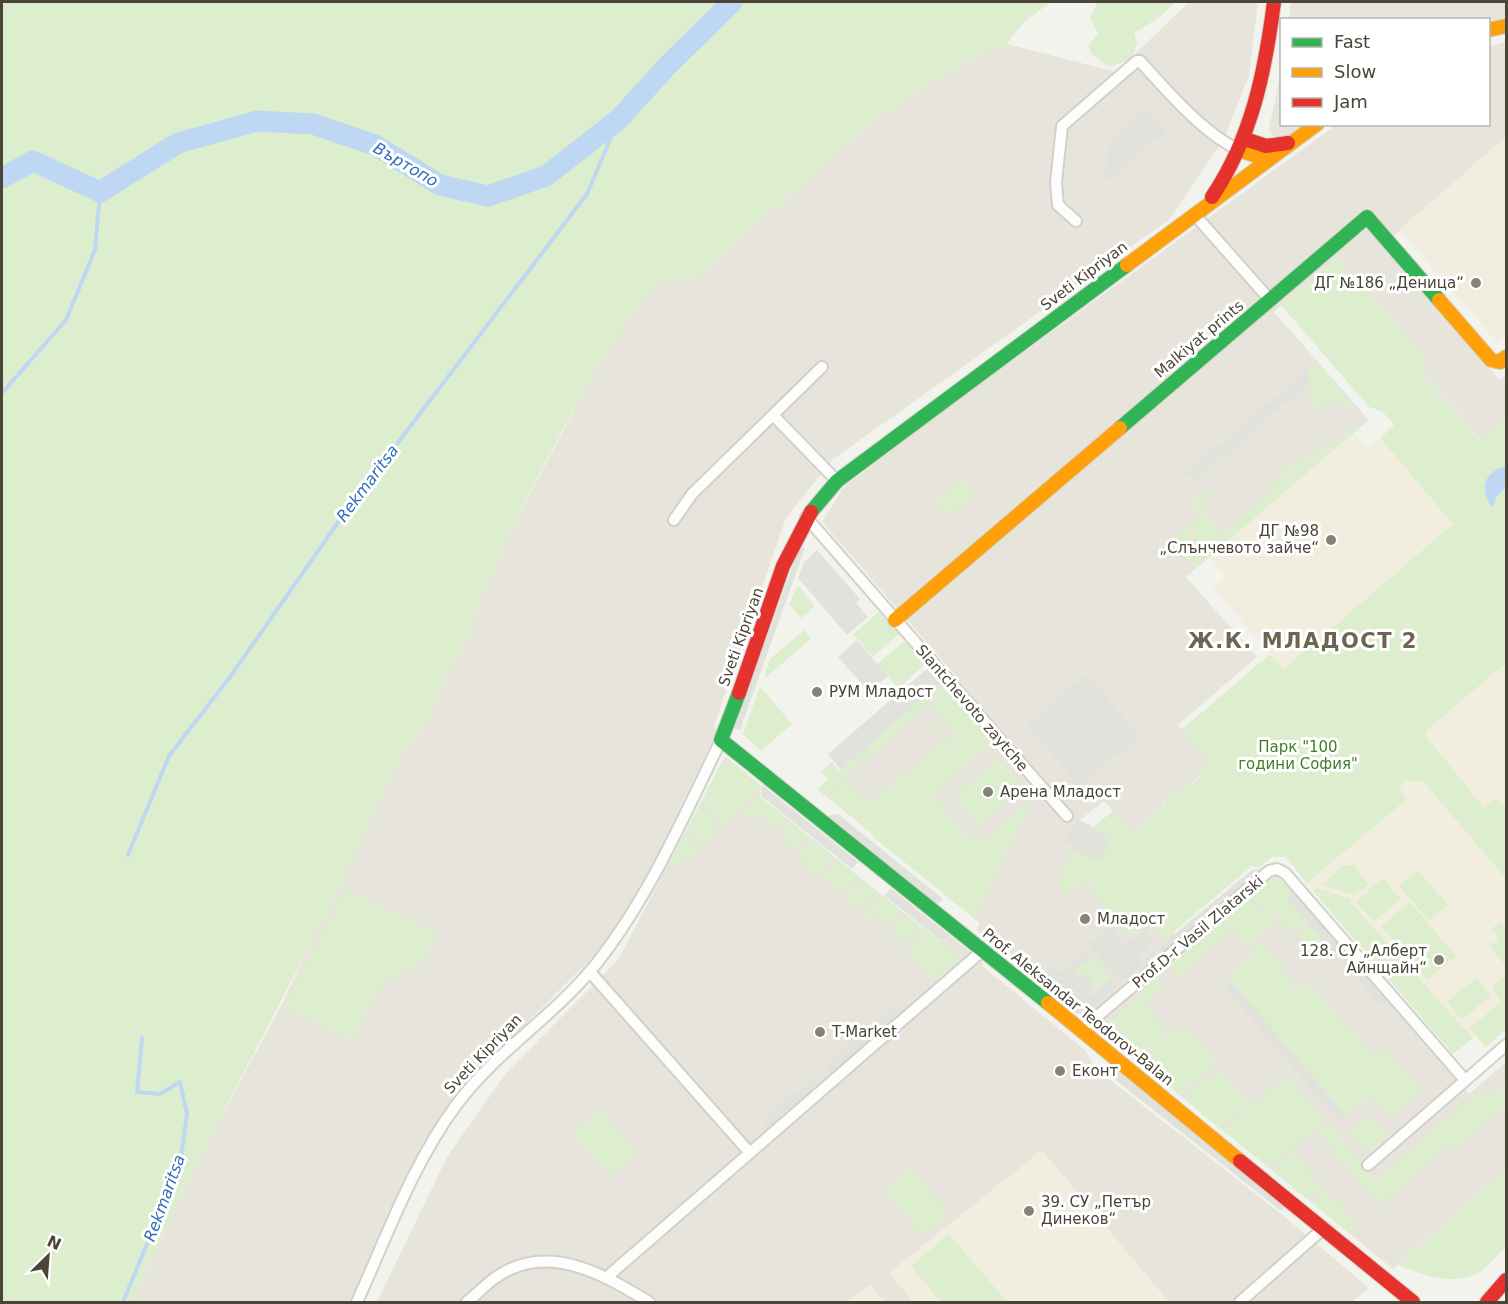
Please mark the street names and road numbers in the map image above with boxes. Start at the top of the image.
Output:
street label: Sveti Kipriyan [1037,238,1131,314]
street label: Malkiyat prints [1151,296,1247,382]
street label: Sveti Kipriyan [715,585,767,689]
street label: Slantchevoto zaytche [912,641,1032,775]
street label: Prof.D-r Vasil Zlatarski [1129,872,1267,992]
street label: Prof. Aleksandar Teodorov-Balan [979,924,1177,1090]
street label: Sveti Kipriyan [440,1010,526,1098]

